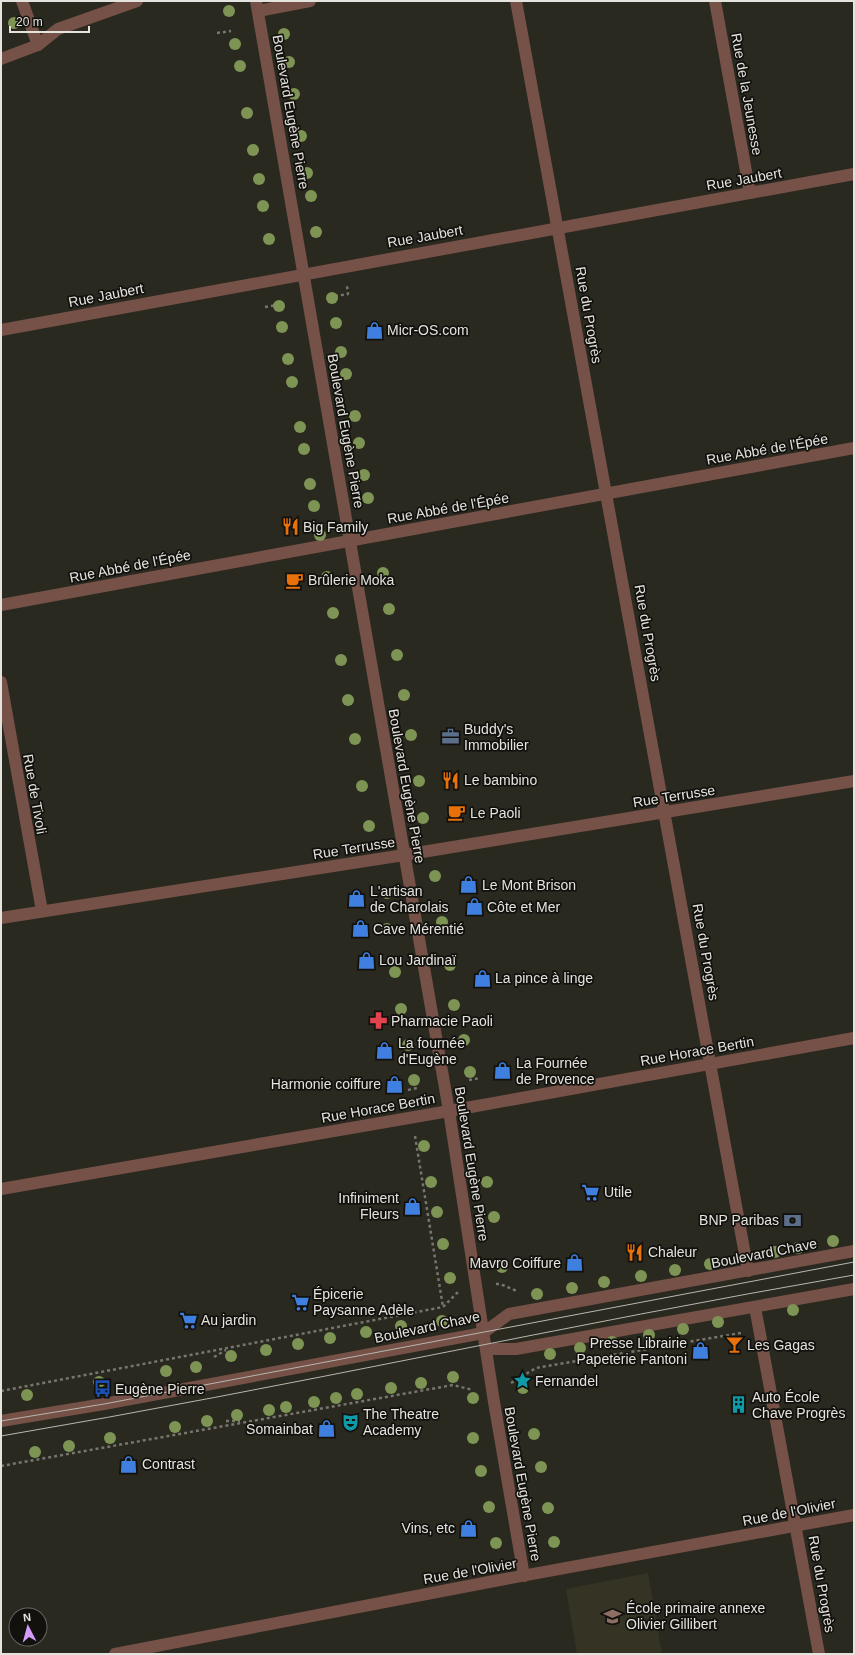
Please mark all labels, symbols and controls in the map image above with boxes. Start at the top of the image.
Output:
scale bar [10,8,89,34]
text: 20 m [16,15,43,29]
street label: Rue de la Jeunesse [728,32,766,157]
street label: Boulevard Eugène Pierre [270,34,312,191]
street label: Rue Jaubert [705,164,783,194]
street label: Rue Jaubert [386,221,464,251]
street label: Rue du Progrès [573,265,605,365]
street label: Rue Jaubert [67,280,145,310]
shop icon: Micr-OS.com [364,320,384,340]
place label: Micr-OS.com [387,322,469,338]
street label: Boulevard Eugène Pierre [325,353,367,510]
street label: Rue Abbé de l'Épée [705,430,829,468]
street label: Rue Abbé de l'Épée [386,489,510,527]
restaurant icon: Big Family [280,517,300,537]
place label: Big Family [303,519,368,535]
street label: Rue Abbé de l'Épée [68,546,192,586]
cafe icon: Brûlerie Moka [285,570,305,590]
place label: Brûlerie Moka [308,572,395,588]
street label: Rue du Progrès [632,583,664,683]
street label: Boulevard Eugène Pierre [386,708,428,865]
place label: Buddy's Immobilier [464,721,529,753]
office icon: Buddy's Immobilier [441,727,461,747]
street label: Rue de Tivoli [20,753,50,835]
restaurant icon: Le bambino [441,770,461,790]
place label: Le bambino [464,772,537,788]
street label: Rue Terrusse [632,782,716,810]
cafe icon: Le Paoli [447,803,467,823]
place label: Le Paoli [470,805,521,821]
street label: Rue Terrusse [312,834,396,862]
shop icon: Le Mont Brison [459,875,479,895]
place label: Le Mont Brison [482,877,576,893]
place label: L'artisan de Charolais [370,883,449,915]
shop icon: L'artisan de Charolais [347,889,367,909]
shop icon: Côte et Mer [464,897,484,917]
place label: Côte et Mer [487,899,560,915]
street label: Rue du Progrès [690,902,722,1002]
shop icon: Cave Mérentié [350,919,370,939]
place label: Cave Mérentié [373,921,464,937]
shop icon: Lou Jardinaï [356,950,376,970]
place label: Lou Jardinaï [379,952,456,968]
shop icon: La pince à linge [472,968,492,988]
place label: La pince à linge [495,970,593,986]
pharmacy icon: Pharmacie Paoli [368,1011,388,1031]
place label: Pharmacie Paoli [391,1013,493,1029]
street label: Rue Horace Bertin [639,1033,755,1069]
place label: La fournée d'Eugène [398,1035,465,1067]
shop icon: La fournée d'Eugène [375,1041,395,1061]
place label: La Fournée de Provence [516,1055,595,1087]
shop icon: La Fournée de Provence [493,1061,513,1081]
shop icon: Harmonie coiffure [384,1074,404,1094]
place label: Harmonie coiffure [271,1076,381,1092]
street label: Boulevard Eugène Pierre [452,1085,492,1243]
street label: Rue Horace Bertin [320,1090,436,1126]
supermarket icon: Utile [581,1182,601,1202]
place label: Utile [604,1184,632,1200]
place label: Infiniment Fleurs [338,1190,399,1222]
shop icon: Infiniment Fleurs [402,1196,422,1216]
bank icon: BNP Paribas [782,1210,802,1230]
place label: BNP Paribas [699,1212,779,1228]
street label: Boulevard Chave [710,1235,818,1271]
restaurant icon: Chaleur [625,1242,645,1262]
place label: Chaleur [648,1244,697,1260]
shop icon: Mavro Coiffure [564,1253,584,1273]
place label: Mavro Coiffure [469,1255,561,1271]
place label: Épicerie Paysanne Adèle [313,1286,414,1318]
supermarket icon: Épicerie Paysanne Adèle [290,1292,310,1312]
street label: Boulevard Chave [373,1308,481,1346]
supermarket icon: Au jardin [178,1310,198,1330]
place label: Au jardin [201,1312,256,1328]
place label: Presse Librairie Papeterie Fantoni [576,1335,687,1367]
bar icon: Les Gagas [724,1335,744,1355]
place label: Les Gagas [747,1337,815,1353]
shop icon: Presse Librairie Papeterie Fantoni [690,1341,710,1361]
place icon: Fernandel [512,1371,532,1391]
place label: Fernandel [535,1373,598,1389]
bus stop icon: Eugène Pierre [92,1379,112,1399]
place label: Eugène Pierre [115,1381,205,1397]
place label: Auto École Chave Progrès [752,1389,845,1421]
building icon: Auto École Chave Progrès [729,1395,749,1415]
place label: The Theatre Academy [363,1406,439,1438]
street label: Boulevard Eugène Pierre [502,1406,544,1563]
theatre icon: The Theatre Academy [340,1412,360,1432]
shop icon: Somainbat [316,1419,336,1439]
place label: Somainbat [246,1421,313,1437]
shop icon: Contrast [119,1454,139,1474]
place label: Contrast [142,1456,195,1472]
street label: Rue de l'Olivier [741,1495,837,1529]
shop icon: Vins, etc [458,1518,478,1538]
place label: Vins, etc [402,1520,455,1536]
street label: Rue du Progrès [806,1534,838,1634]
street label: Rue de l'Olivier [422,1555,518,1587]
place label: École primaire annexe Olivier Gillibert [626,1600,766,1632]
school or university icon: École primaire annexe Olivier Gillibert [603,1606,623,1626]
north arrow [8,1607,48,1647]
text: N [22,1611,32,1623]

